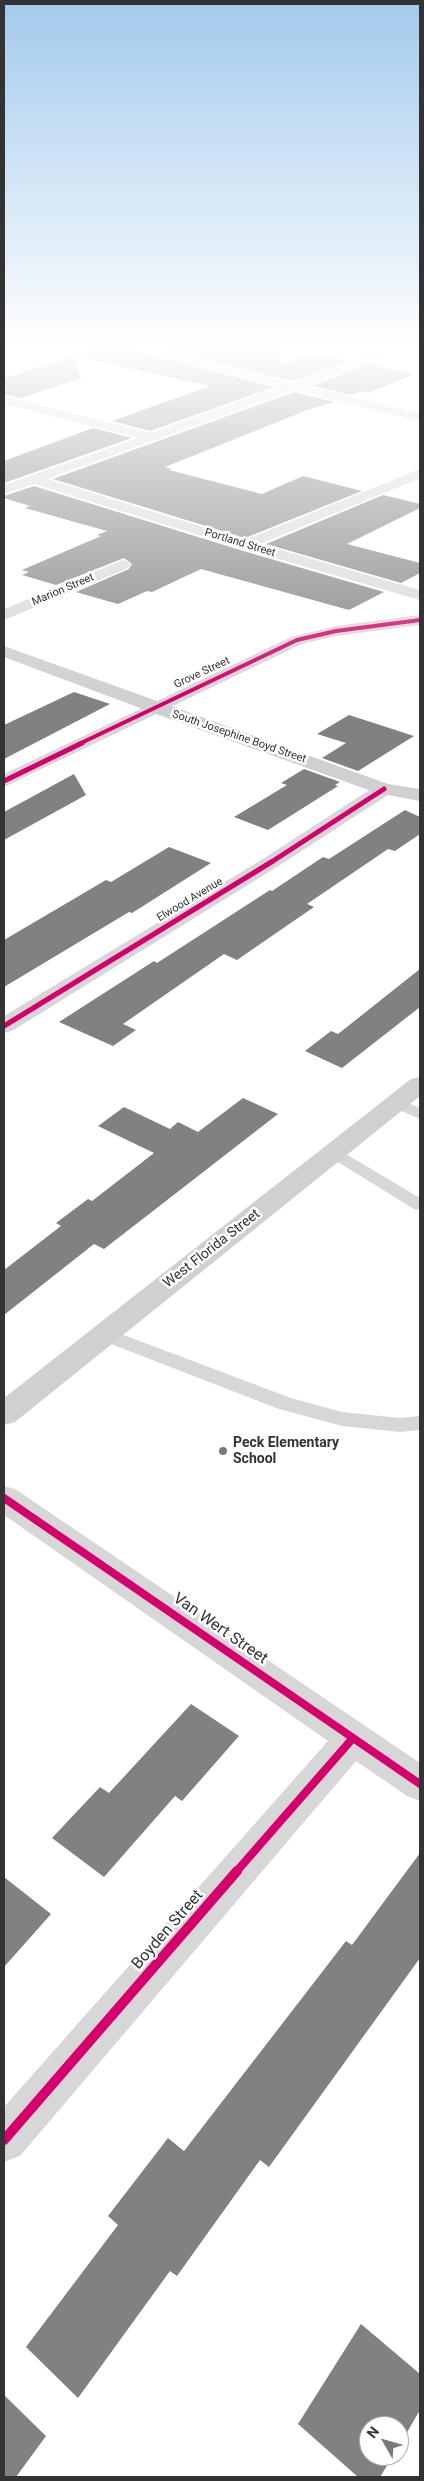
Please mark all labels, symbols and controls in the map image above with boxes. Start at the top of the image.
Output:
street label: Portland Street [203,526,277,560]
street label: Marion Street [30,571,96,609]
street label: Grove Street [172,654,232,692]
street label: South Josephine Boyd Street [170,708,308,766]
street label: Elwood Avenue [155,875,225,925]
street label: West Florida Street [160,1206,264,1292]
place label: Peck Elementary School [233,1435,339,1468]
marker: Peck Elementary School [217,1445,229,1457]
street label: Van Wert Street [169,1589,271,1669]
street label: Boyden Street [128,1886,208,1974]
north arrow [359,2416,409,2466]
text: N [364,2424,382,2441]

